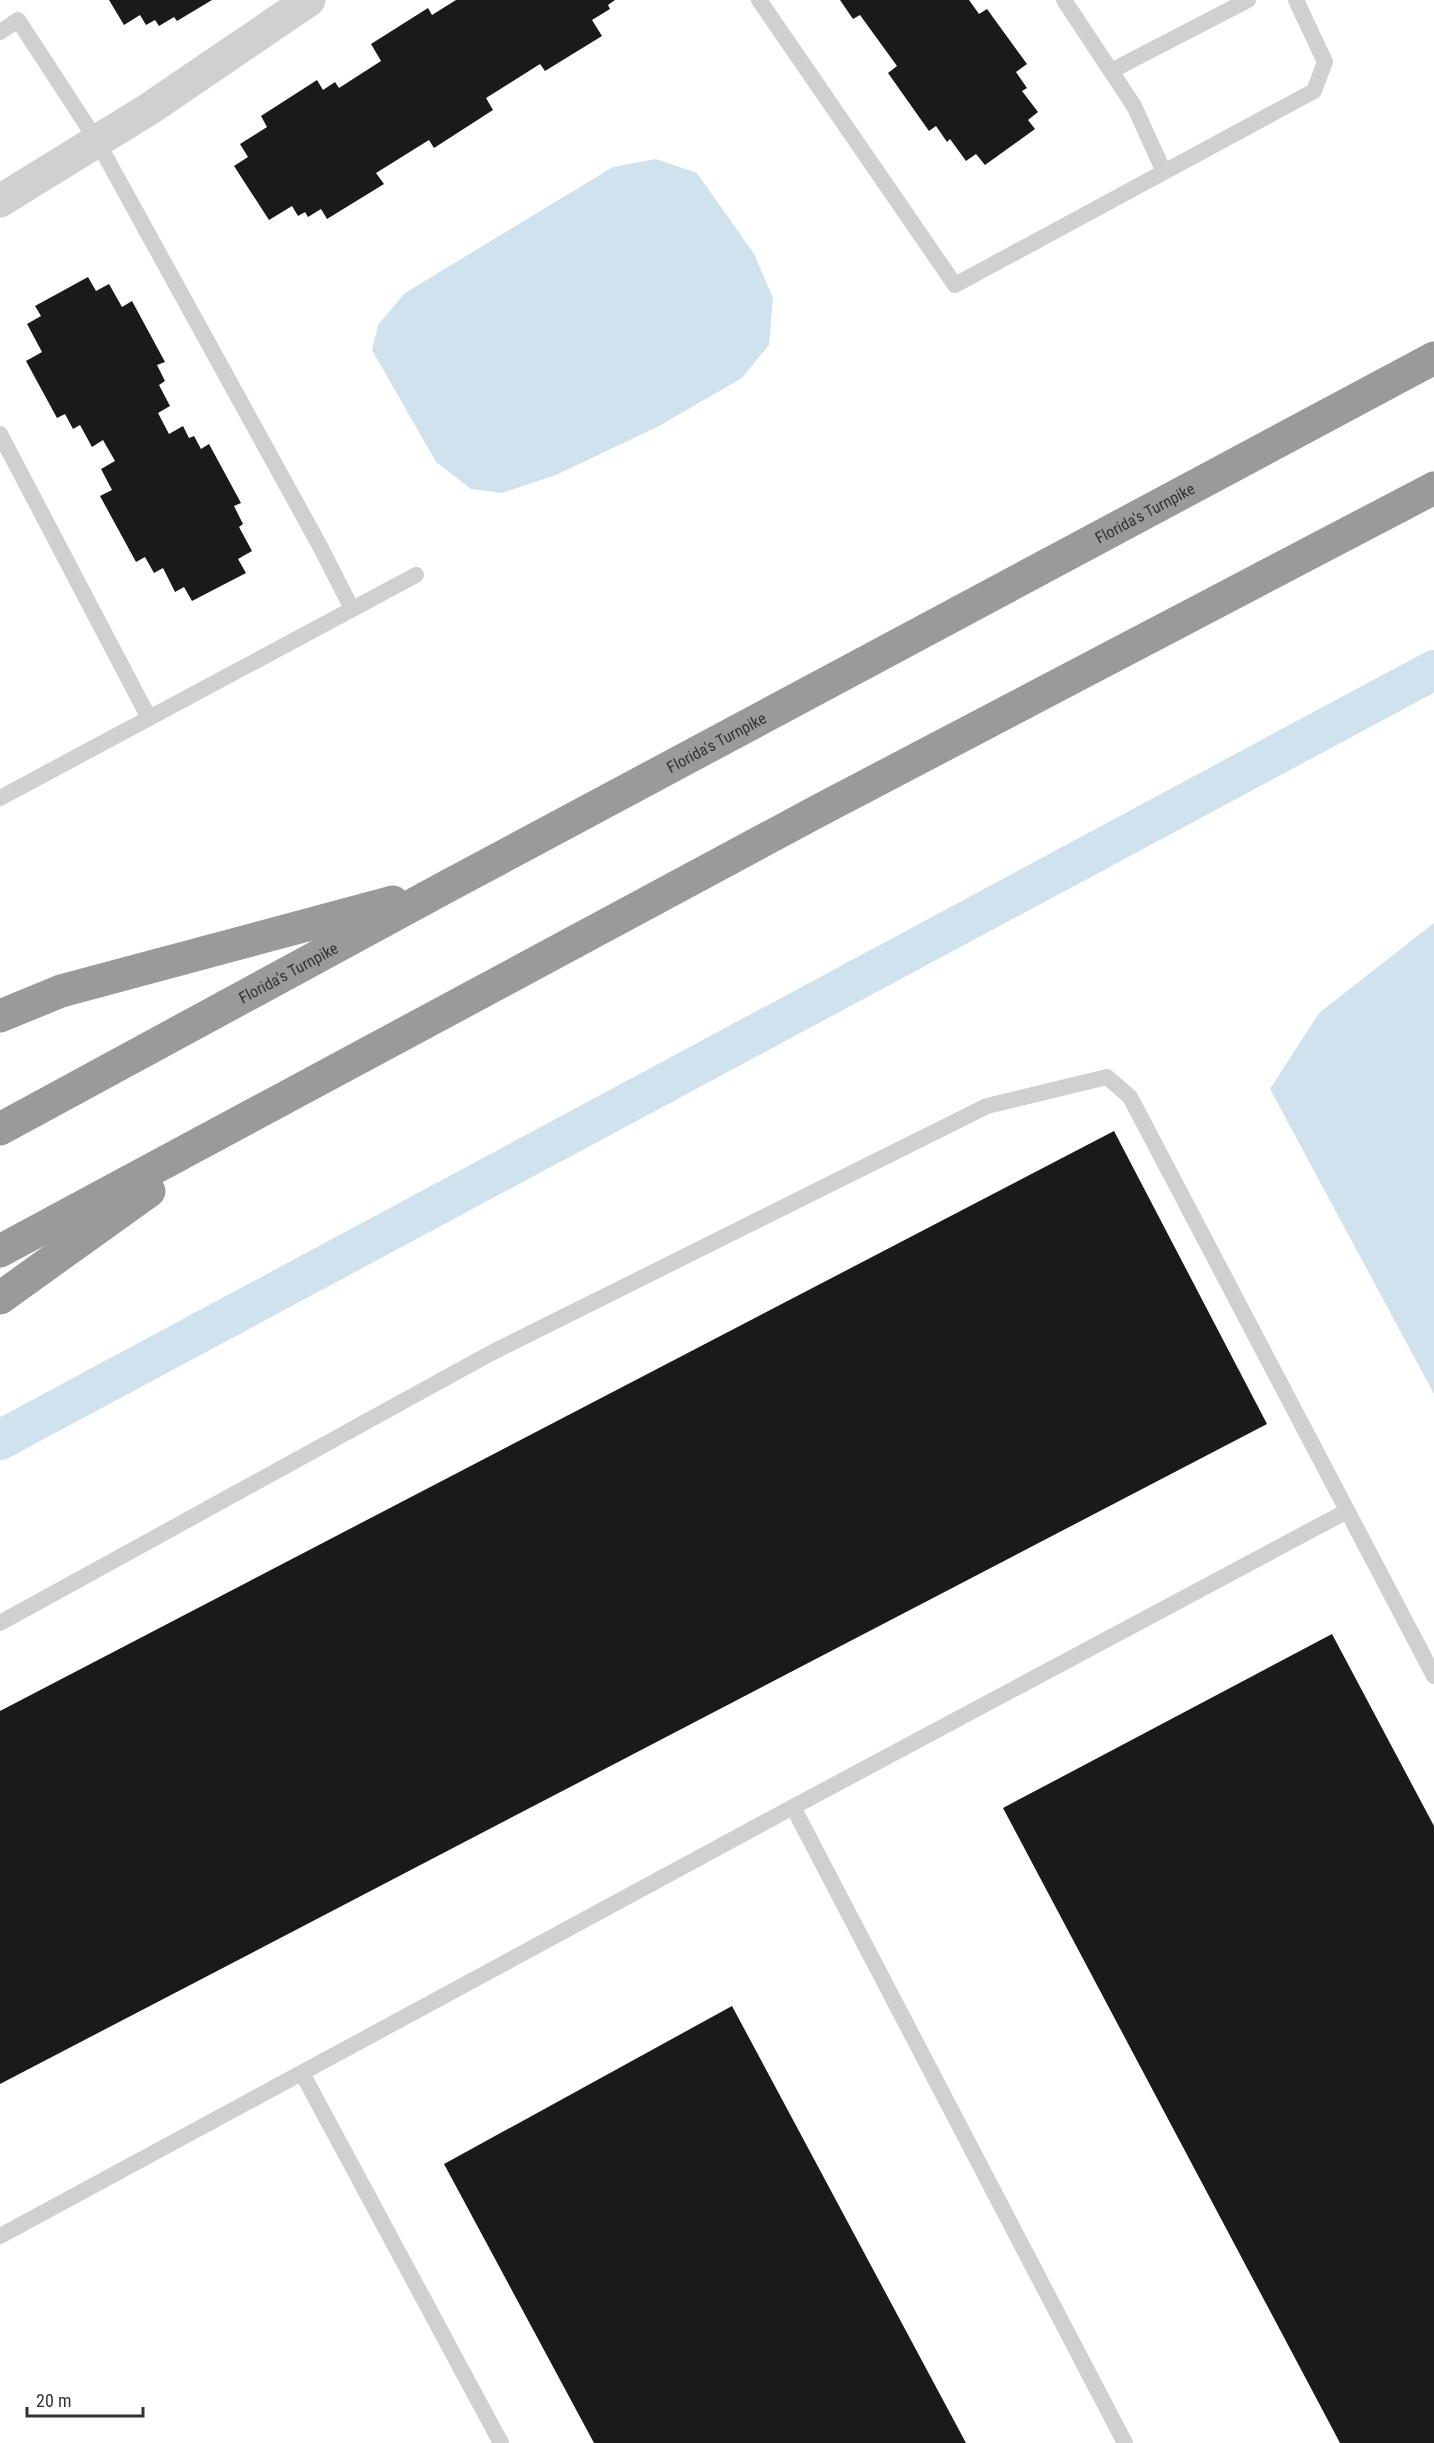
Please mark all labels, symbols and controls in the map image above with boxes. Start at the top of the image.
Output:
street label: Florida's Turnpike [1092,479,1198,547]
street label: Florida's Turnpike [663,708,769,777]
street label: Florida's Turnpike [235,938,341,1007]
scale bar [27,2380,142,2418]
text: 20 m [36,2390,71,2411]

